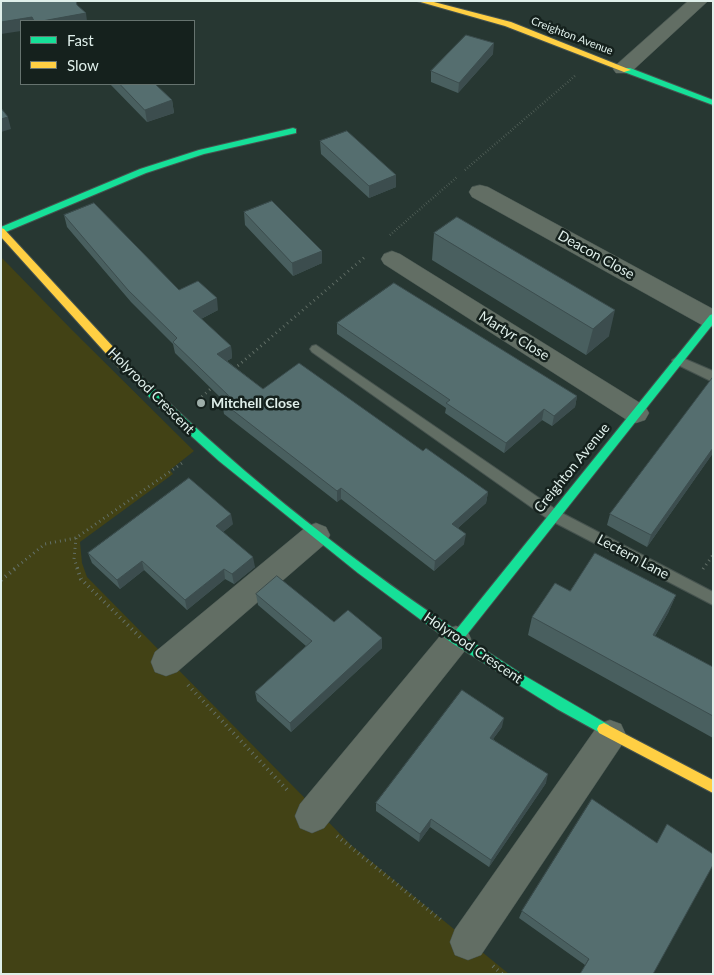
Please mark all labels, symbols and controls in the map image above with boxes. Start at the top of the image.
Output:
street label: Creighton Avenue [529,14,615,58]
legend [20,20,195,85]
text: Fast [67,31,94,49]
text: Slow [67,56,99,74]
street label: Deacon Close [555,227,637,283]
street label: Martyr Close [476,308,552,364]
street label: Holyrood Crescent [104,344,198,438]
place label: Mitchell Close [211,395,300,411]
marker: Mitchell Close [195,397,207,409]
street label: Creighton Avenue [531,420,613,516]
street label: Lectern Lane [594,531,672,583]
street label: Holyrood Crescent [421,609,525,687]

